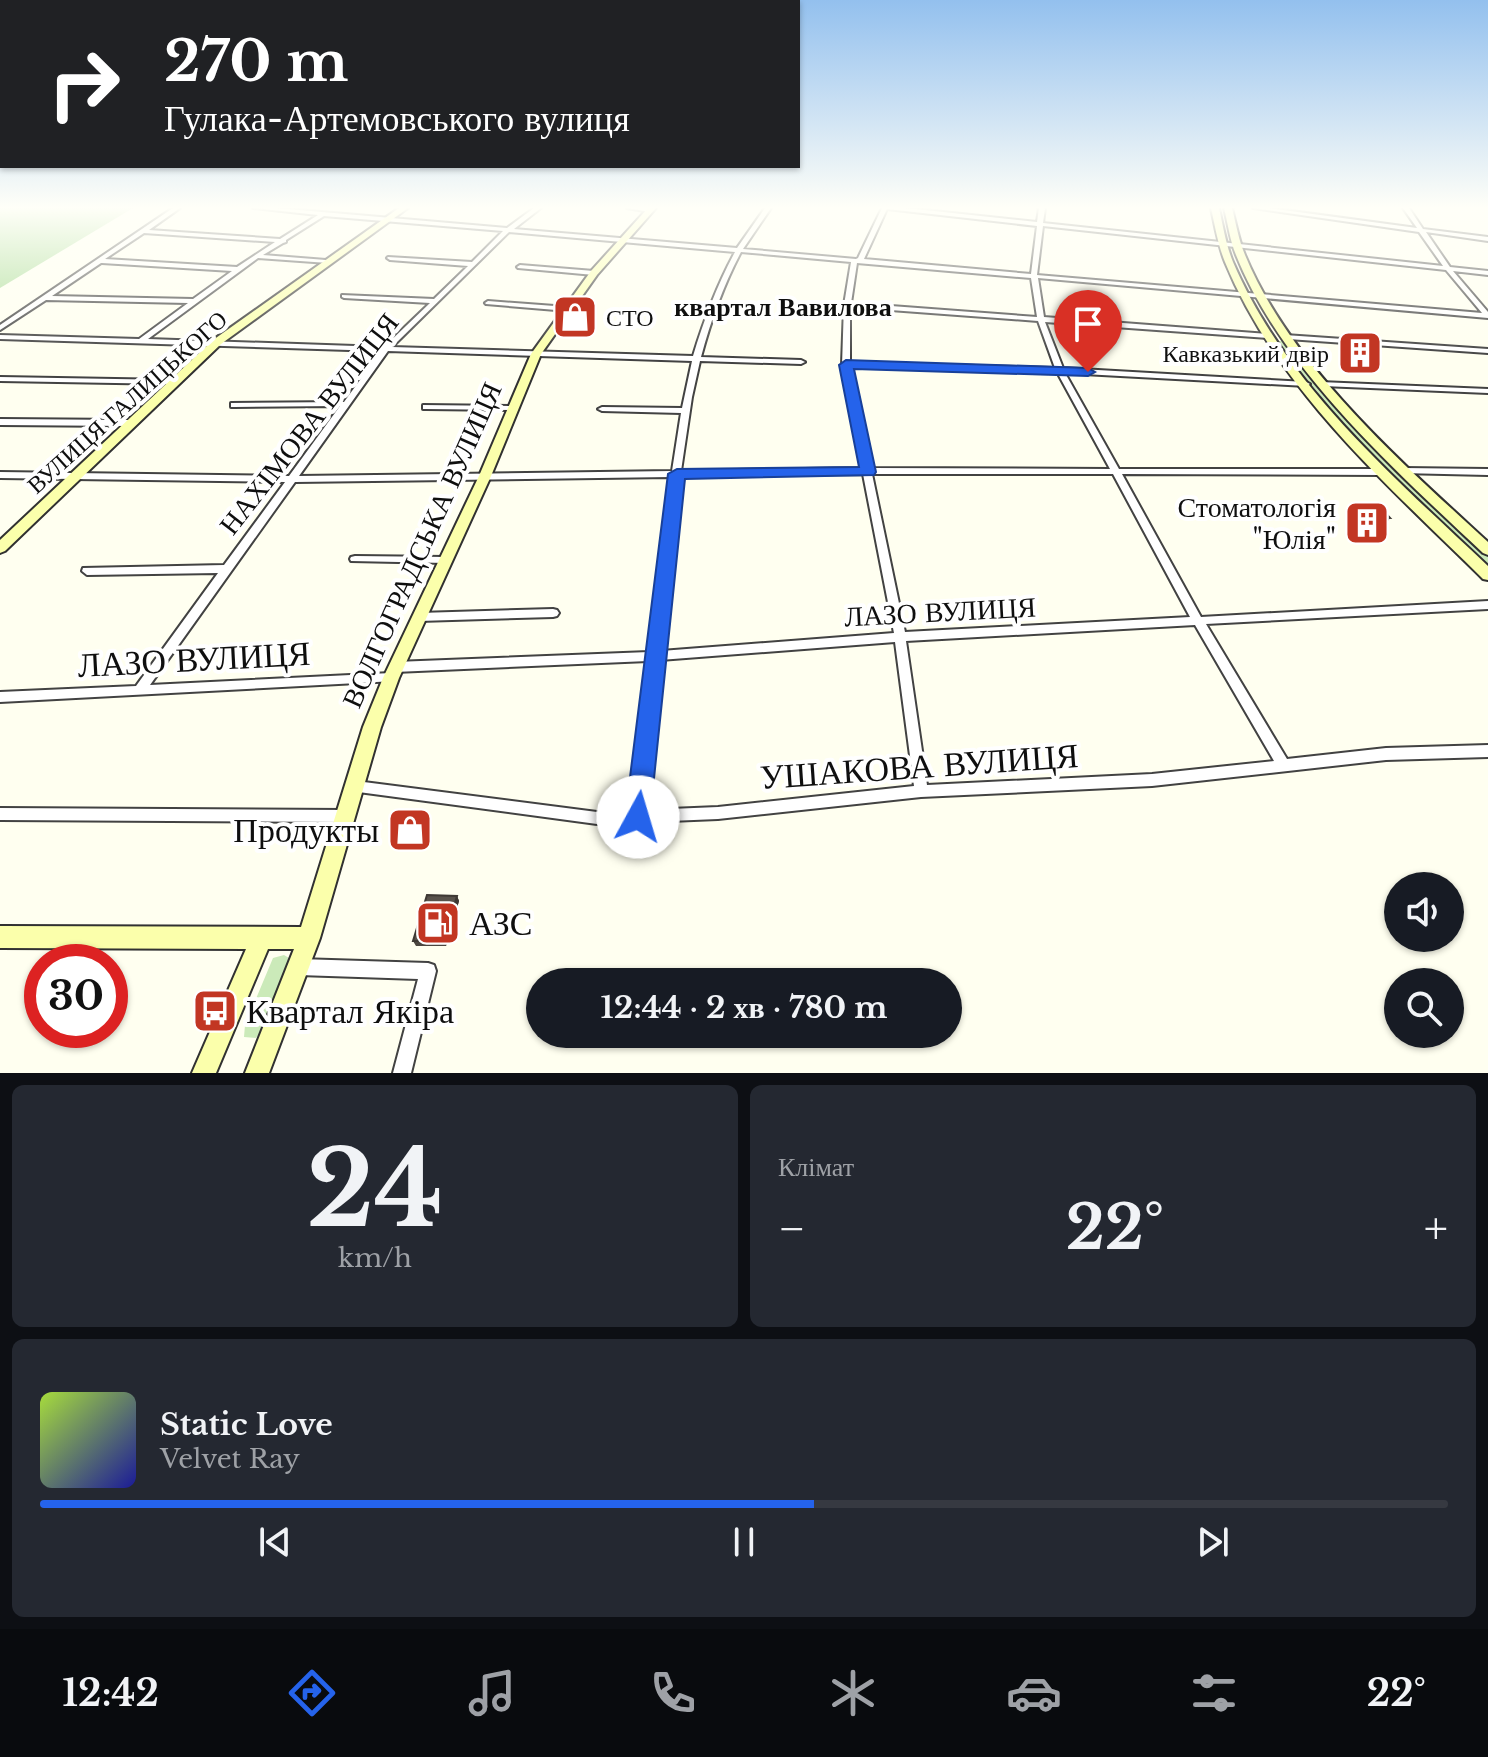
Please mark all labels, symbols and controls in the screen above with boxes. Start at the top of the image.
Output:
text: 270 m [164,27,348,96]
icon: right [32,32,136,136]
text: Гулака-Артемовського вулиця [164,96,630,141]
pin [1054,290,1122,372]
district label: квартал Вавилова [674,291,892,323]
shop icon: СТО [551,293,599,341]
icon: arrive [1066,302,1110,346]
place label: СТО [606,303,654,332]
street label: ВУЛИЦЯ ГАЛИЦЬКОГО [21,305,233,499]
street label: НАХІМОВА ВУЛИЦЯ [212,306,406,542]
building icon: Кавказький двір [1336,329,1384,377]
place label: Кавказький двір [1163,339,1329,368]
street label: ВОЛГОГРАДСЬКА ВУЛИЦЯ [334,377,510,713]
place label: Стоматологія "Юлія" [1178,490,1336,557]
building icon: Стоматологія "Юлія" [1343,499,1391,547]
street label: ЛАЗО ВУЛИЦЯ [843,590,1037,634]
street label: ЛАЗО ВУЛИЦЯ [76,632,312,686]
street label: УШАКОВА ВУЛИЦЯ [758,734,1080,798]
position arrow [596,775,680,859]
shop icon: Продукты [386,806,434,854]
place label: Продукты [233,809,379,851]
map controls [1384,872,1464,1048]
button: sound [1384,872,1464,952]
fuel station icon: АЗС [414,899,462,947]
place label: АЗС [469,902,532,944]
speed limit sign: 30 [24,944,128,1048]
button: search [1384,968,1464,1048]
bus stop icon: Квартал Якіра [191,987,239,1035]
text: 12:44 · 2 хв · 780 m [601,989,887,1026]
place label: Квартал Якіра [246,990,454,1032]
text: 24 [307,1125,443,1254]
text: Клімат [778,1151,854,1183]
text: 22° [1066,1191,1164,1265]
text: − [778,1201,806,1256]
text: + [1424,1201,1448,1256]
text: km/h [338,1242,412,1274]
text: Static Love [160,1406,333,1443]
text: Velvet Ray [160,1443,300,1475]
icon: previous [253,1520,297,1564]
icon: pause [722,1520,766,1564]
icon: next [1191,1520,1235,1564]
icon: directions [284,1665,340,1721]
icon: music [464,1665,520,1721]
icon: phone [645,1665,701,1721]
icon: climate [825,1665,881,1721]
icon: car [1006,1665,1062,1721]
icon: filters [1186,1665,1242,1721]
text: 12:42 [62,1671,159,1716]
text: 22° [1367,1671,1426,1716]

